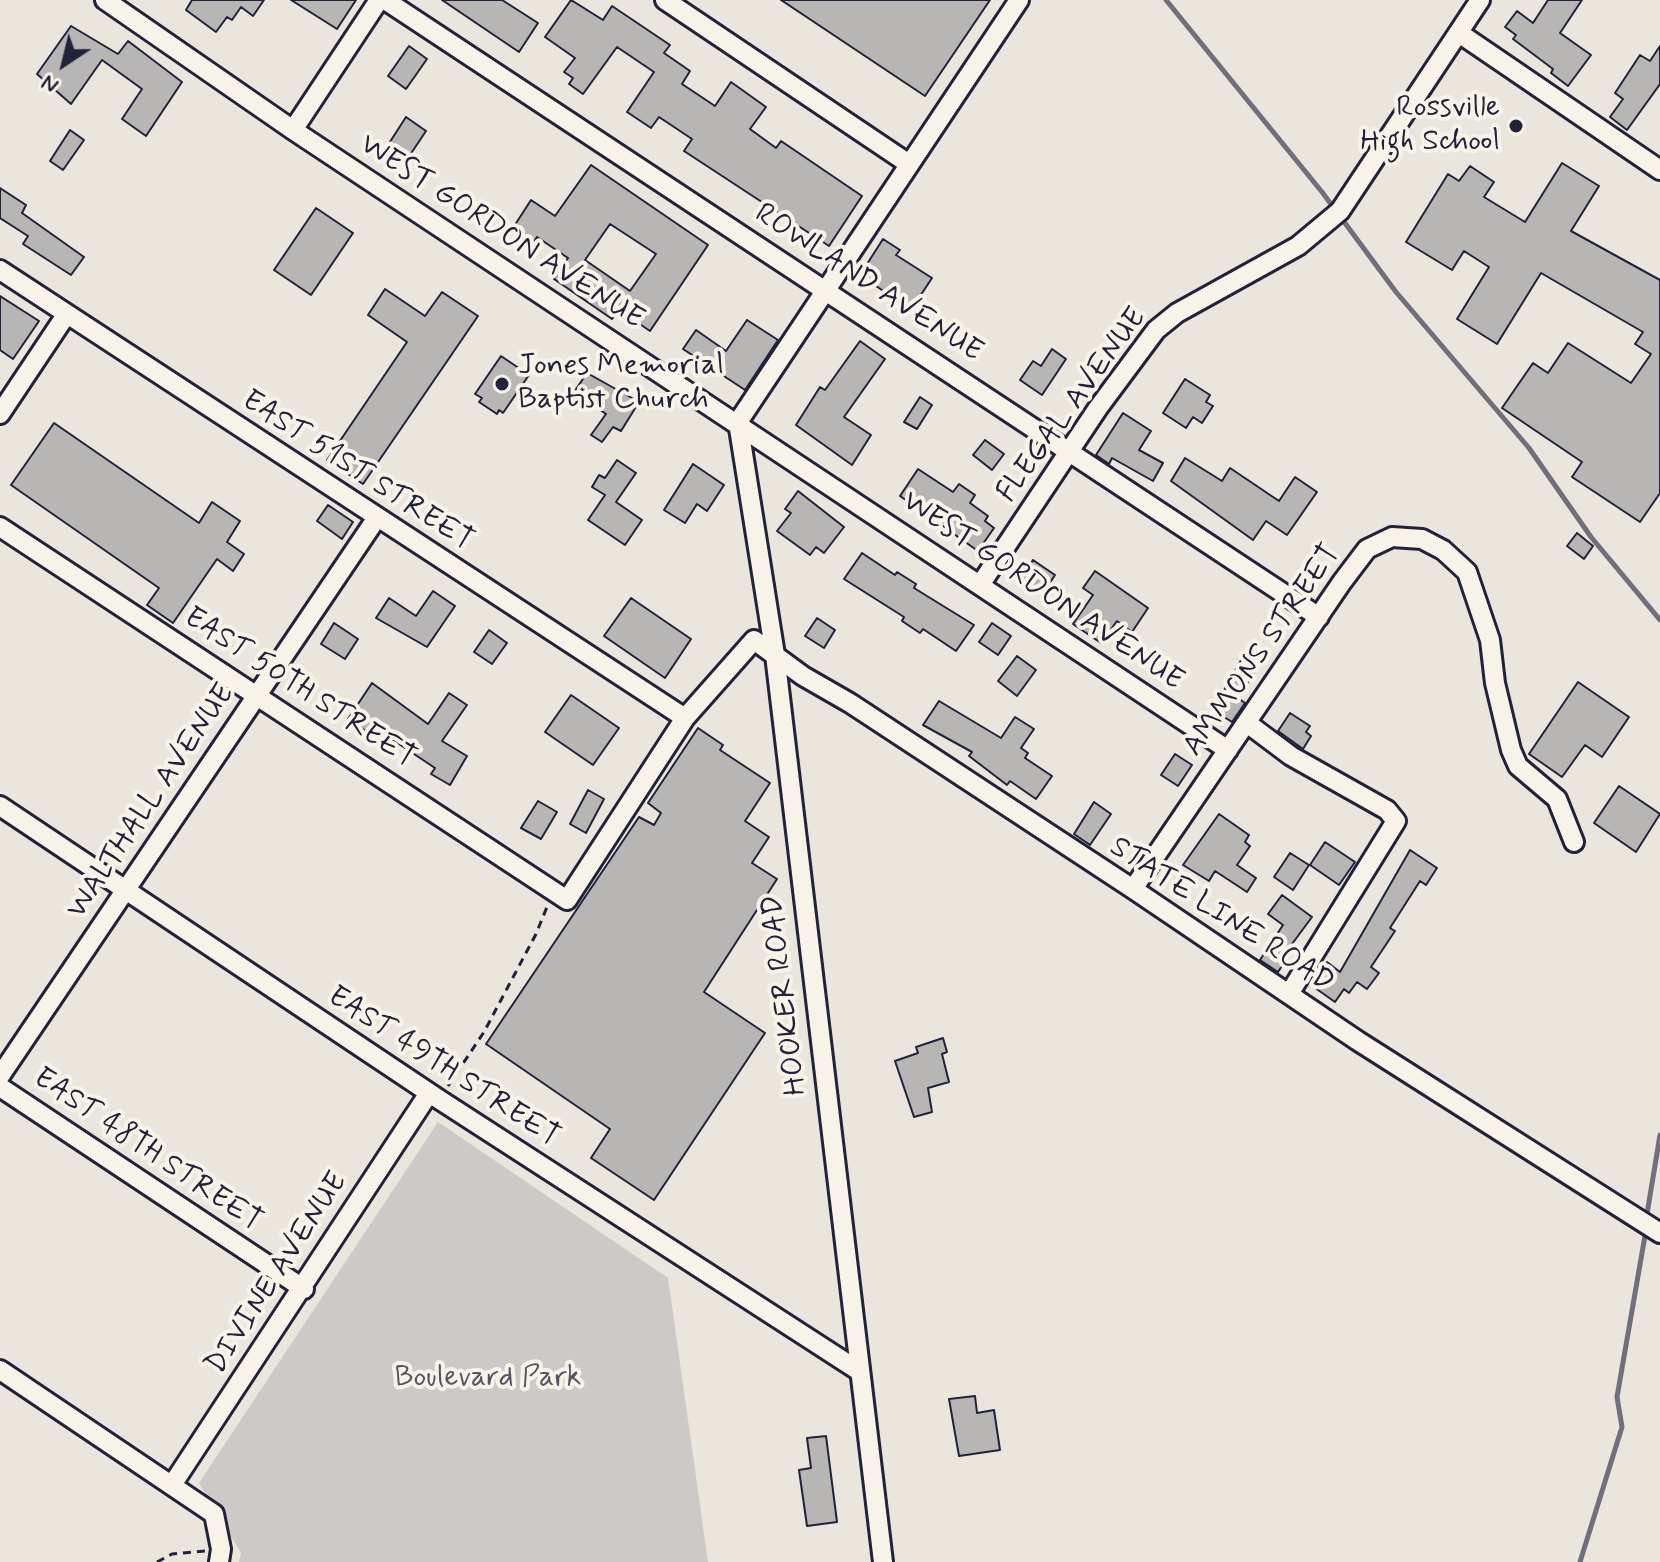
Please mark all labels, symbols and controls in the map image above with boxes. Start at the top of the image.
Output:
north arrow [24,24,104,104]
text: N [36,68,64,99]
place label: Rossville High School [1360,91,1500,162]
marker: Rossville High School [1507,117,1525,135]
street label: WEST GORDON AVENUE [352,128,650,338]
street label: ROWLAND AVENUE [747,197,989,371]
street label: FLEGAL AVENUE [990,302,1156,510]
place label: Jones Memorial Baptist Church [518,349,724,420]
marker: Jones Memorial Baptist Church [493,375,511,393]
street label: EAST 51ST STREET [234,384,480,560]
street label: WEST GORDON AVENUE [894,484,1190,700]
street label: AMMONS STREET [1176,538,1350,764]
street label: EAST 50TH STREET [176,601,422,777]
street label: WALTHALL AVENUE [60,678,244,926]
street label: STATE LINE ROAD [1102,830,1340,1002]
street label: HOOKER ROAD [756,893,816,1097]
street label: EAST 49TH STREET [320,980,566,1156]
street label: EAST 48TH STREET [26,1061,268,1241]
street label: DIVINE AVENUE [199,1166,357,1382]
park label: Boulevard Park [395,1361,581,1397]

